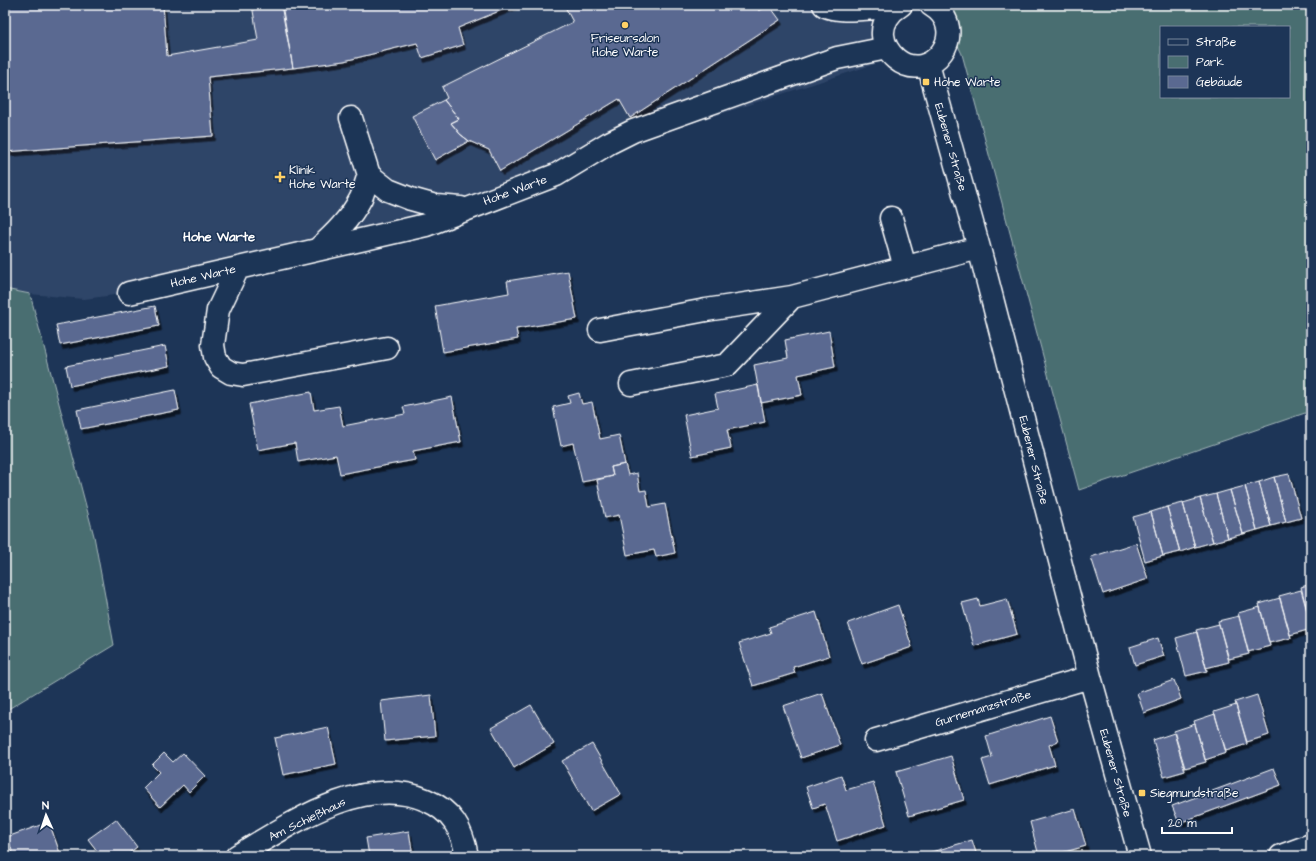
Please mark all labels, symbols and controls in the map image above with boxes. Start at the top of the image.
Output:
marker: Friseursalon Hohe Warte [620,20,630,30]
legend [1160,26,1290,98]
place label: Friseursalon Hohe Warte [591,30,659,61]
text: Straße [1196,34,1237,51]
text: Park [1196,54,1224,71]
place label: Hohe Warte [934,74,1001,91]
text: Gebäude [1196,74,1243,91]
marker: Hohe Warte [921,77,931,87]
street label: Eubener Straße [930,101,971,194]
place label: Klinik Hohe Warte [289,162,356,193]
marker: Klinik Hohe Warte [274,171,286,183]
street label: Hohe Warte [481,171,550,210]
district label: Hohe Warte [183,228,255,246]
street label: Hohe Warte [169,261,238,292]
street label: Eubener Straße [1014,414,1053,507]
street label: Gurnemanzstraße [933,686,1034,731]
street label: Eubener Straße [1095,727,1136,820]
place label: Siegmundstraße [1150,785,1239,803]
marker: Siegmundstraße [1137,788,1147,798]
street label: Am Schießhaus [266,793,349,846]
north arrow [26,795,66,835]
text: N [42,798,49,813]
scale bar [1162,809,1232,835]
text: 20 m [1168,815,1197,832]

